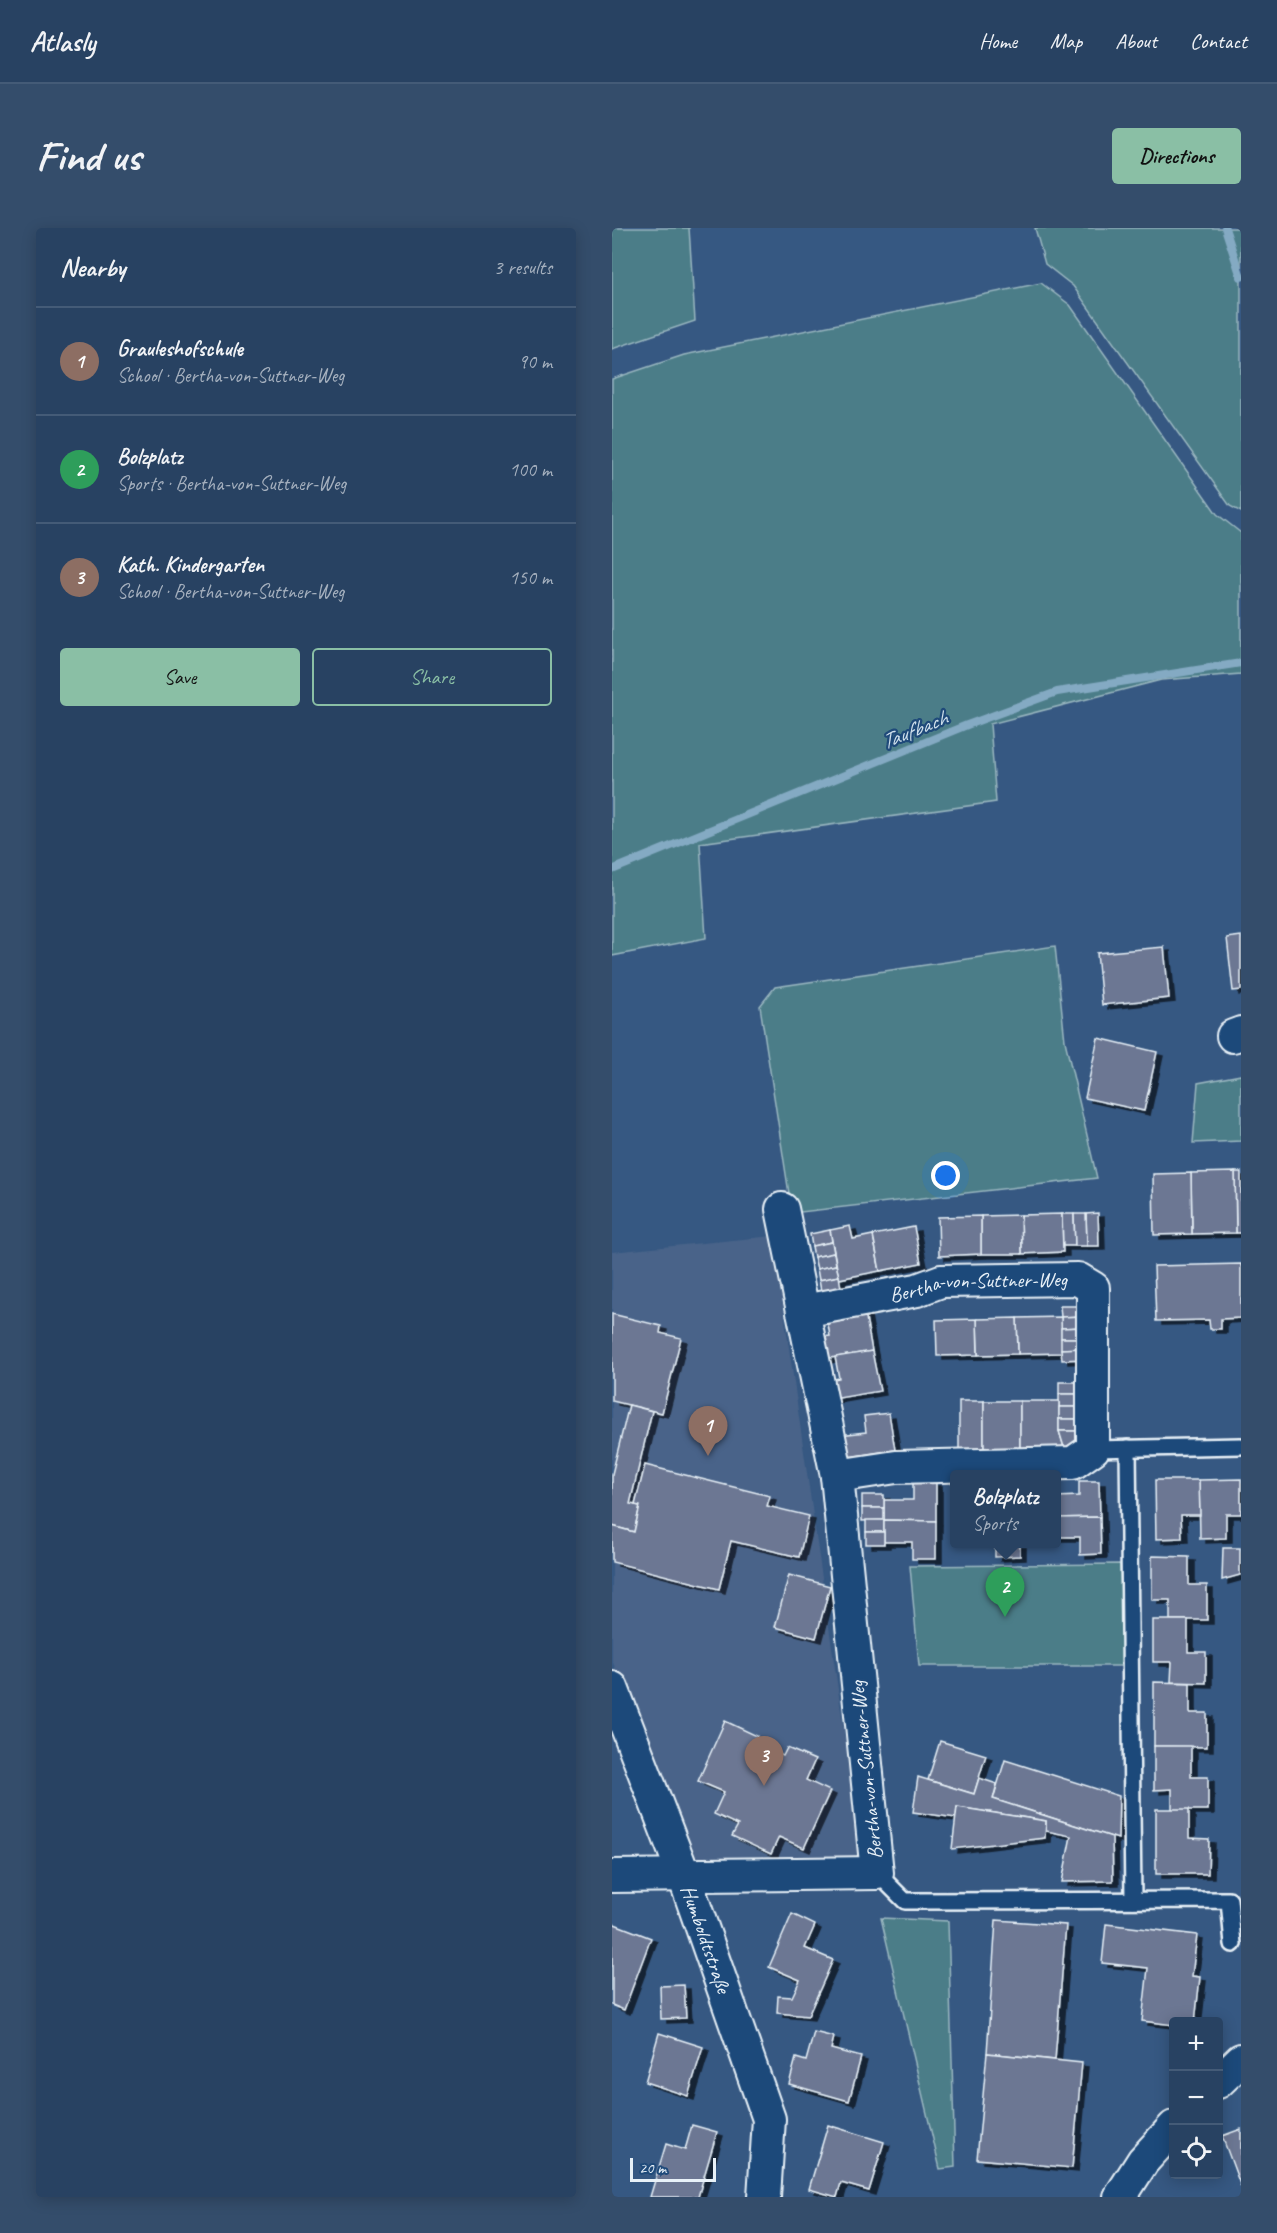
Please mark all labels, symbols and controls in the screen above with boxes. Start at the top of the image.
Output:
text: Atlasly [30,24,95,59]
text: Home [979,28,1017,54]
text: Map [1050,28,1082,54]
text: About [1115,28,1157,54]
text: Contact [1190,28,1247,54]
button: Directions [1112,128,1241,184]
text: Find us [36,130,141,183]
text: Nearby [60,251,125,284]
text: 3 results [493,255,552,280]
text: Grauleshofschule [117,335,243,363]
text: 1 [75,349,84,374]
text: 90 m [518,349,552,374]
text: School · Bertha-von-Suttner-Weg [117,363,344,388]
text: Bolzplatz [117,443,183,471]
text: 2 [75,457,84,482]
text: 100 m [509,457,552,482]
text: Sports · Bertha-von-Suttner-Weg [117,471,346,496]
text: Kath. Kindergarten [117,551,264,579]
text: 3 [75,565,84,590]
text: 150 m [509,565,552,590]
text: School · Bertha-von-Suttner-Weg [117,579,344,604]
button: Save [60,648,300,706]
button: Share [312,648,552,706]
water label: Taufbach [877,703,953,756]
your location [931,1161,960,1190]
street label: Bertha-von-Suttner-Weg [887,1266,1069,1308]
pin: 1 [688,1406,728,1456]
popup [950,1470,1061,1548]
text: Bolzplatz [973,1483,1038,1511]
text: Sports [973,1511,1018,1536]
pin: 2 [986,1568,1024,1617]
street label: Bertha-von-Suttner-Weg [844,1678,888,1861]
pin: 3 [744,1736,784,1786]
street label: Humboldtstraße [675,1881,738,1999]
map controls [1169,2017,1223,2179]
button: + [1169,2017,1223,2071]
button: − [1169,2071,1223,2125]
button: locate [1169,2125,1223,2179]
scale bar [630,2155,716,2182]
text: 20 m [639,2158,666,2178]

